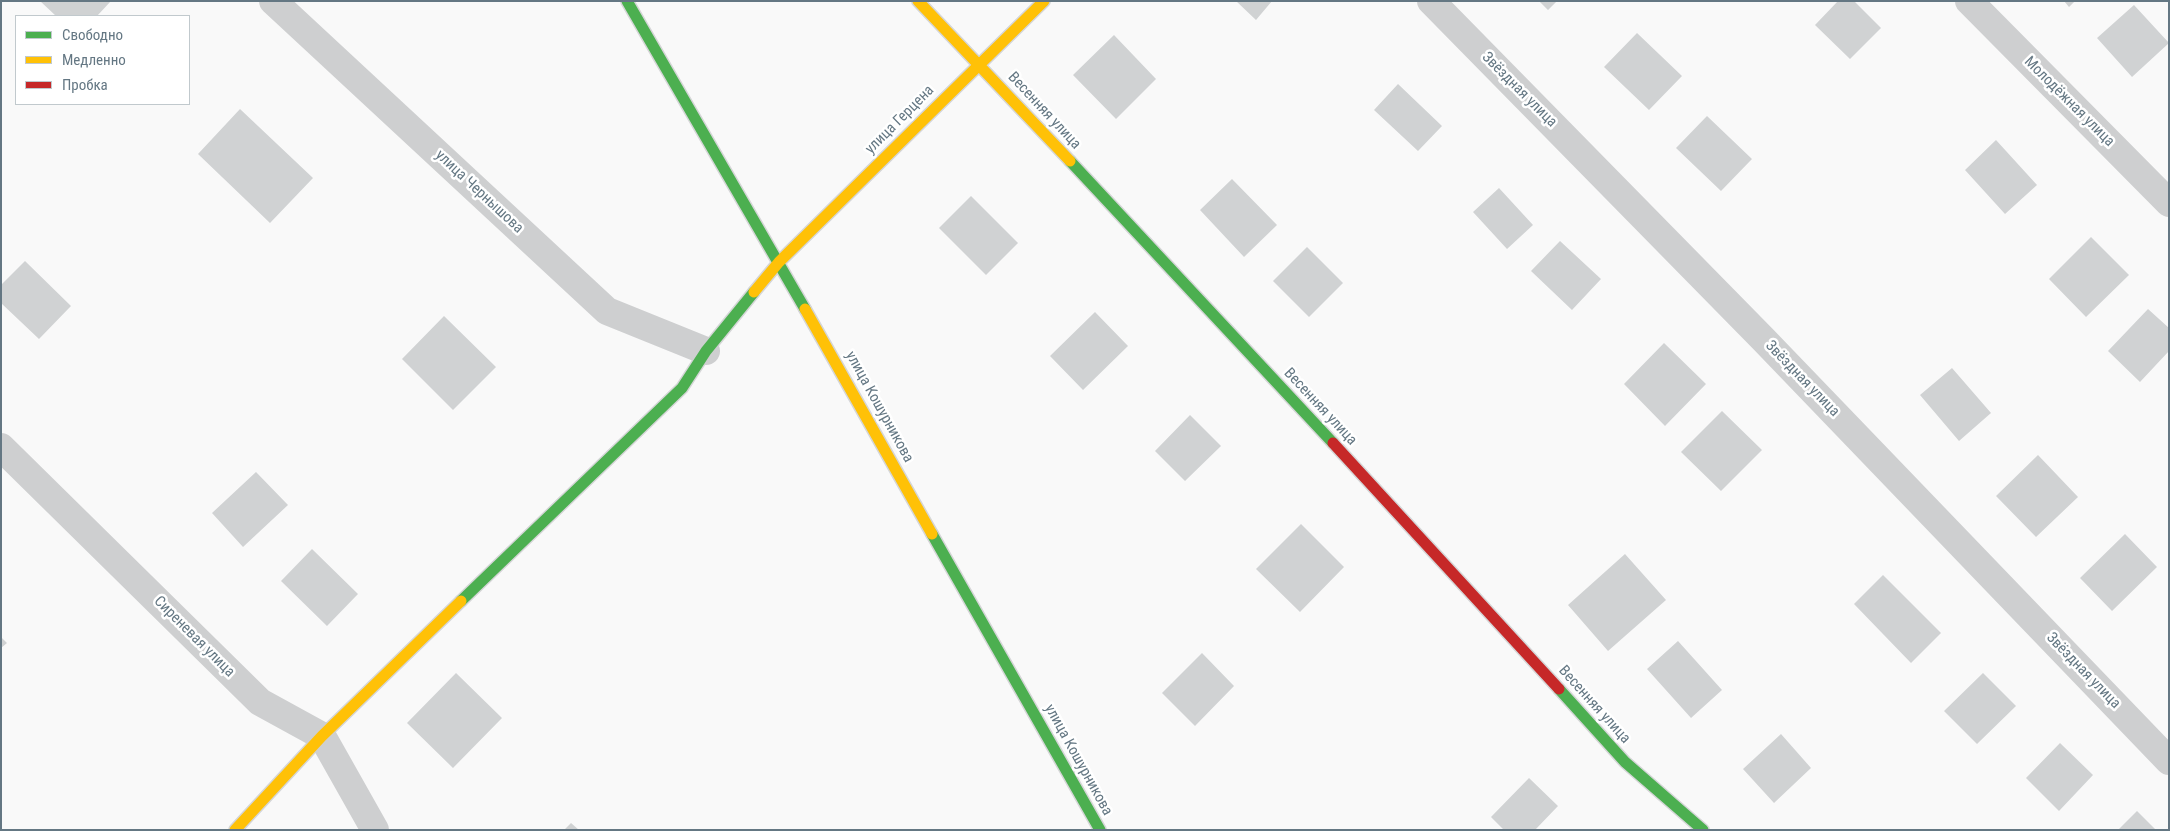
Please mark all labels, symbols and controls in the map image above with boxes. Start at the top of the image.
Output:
legend [15,15,190,105]
text: Свободно [62,26,123,44]
street label: Звёздная улица [1478,49,1560,131]
text: Медленно [62,51,126,69]
street label: Молодёжная улица [2020,53,2118,151]
street label: Весенняя улица [1004,69,1084,153]
text: Пробка [62,76,108,94]
street label: улица Герцена [862,82,938,158]
street label: улица Чернышова [431,147,527,237]
street label: Звёздная улица [1761,337,1843,421]
street label: улица Кошурникова [841,348,917,466]
street label: Весенняя улица [1280,365,1360,449]
street label: Сиреневая улица [150,593,238,681]
street label: Звёздная улица [2042,629,2124,713]
street label: Весенняя улица [1554,662,1634,748]
street label: улица Кошурникова [1040,701,1116,819]

